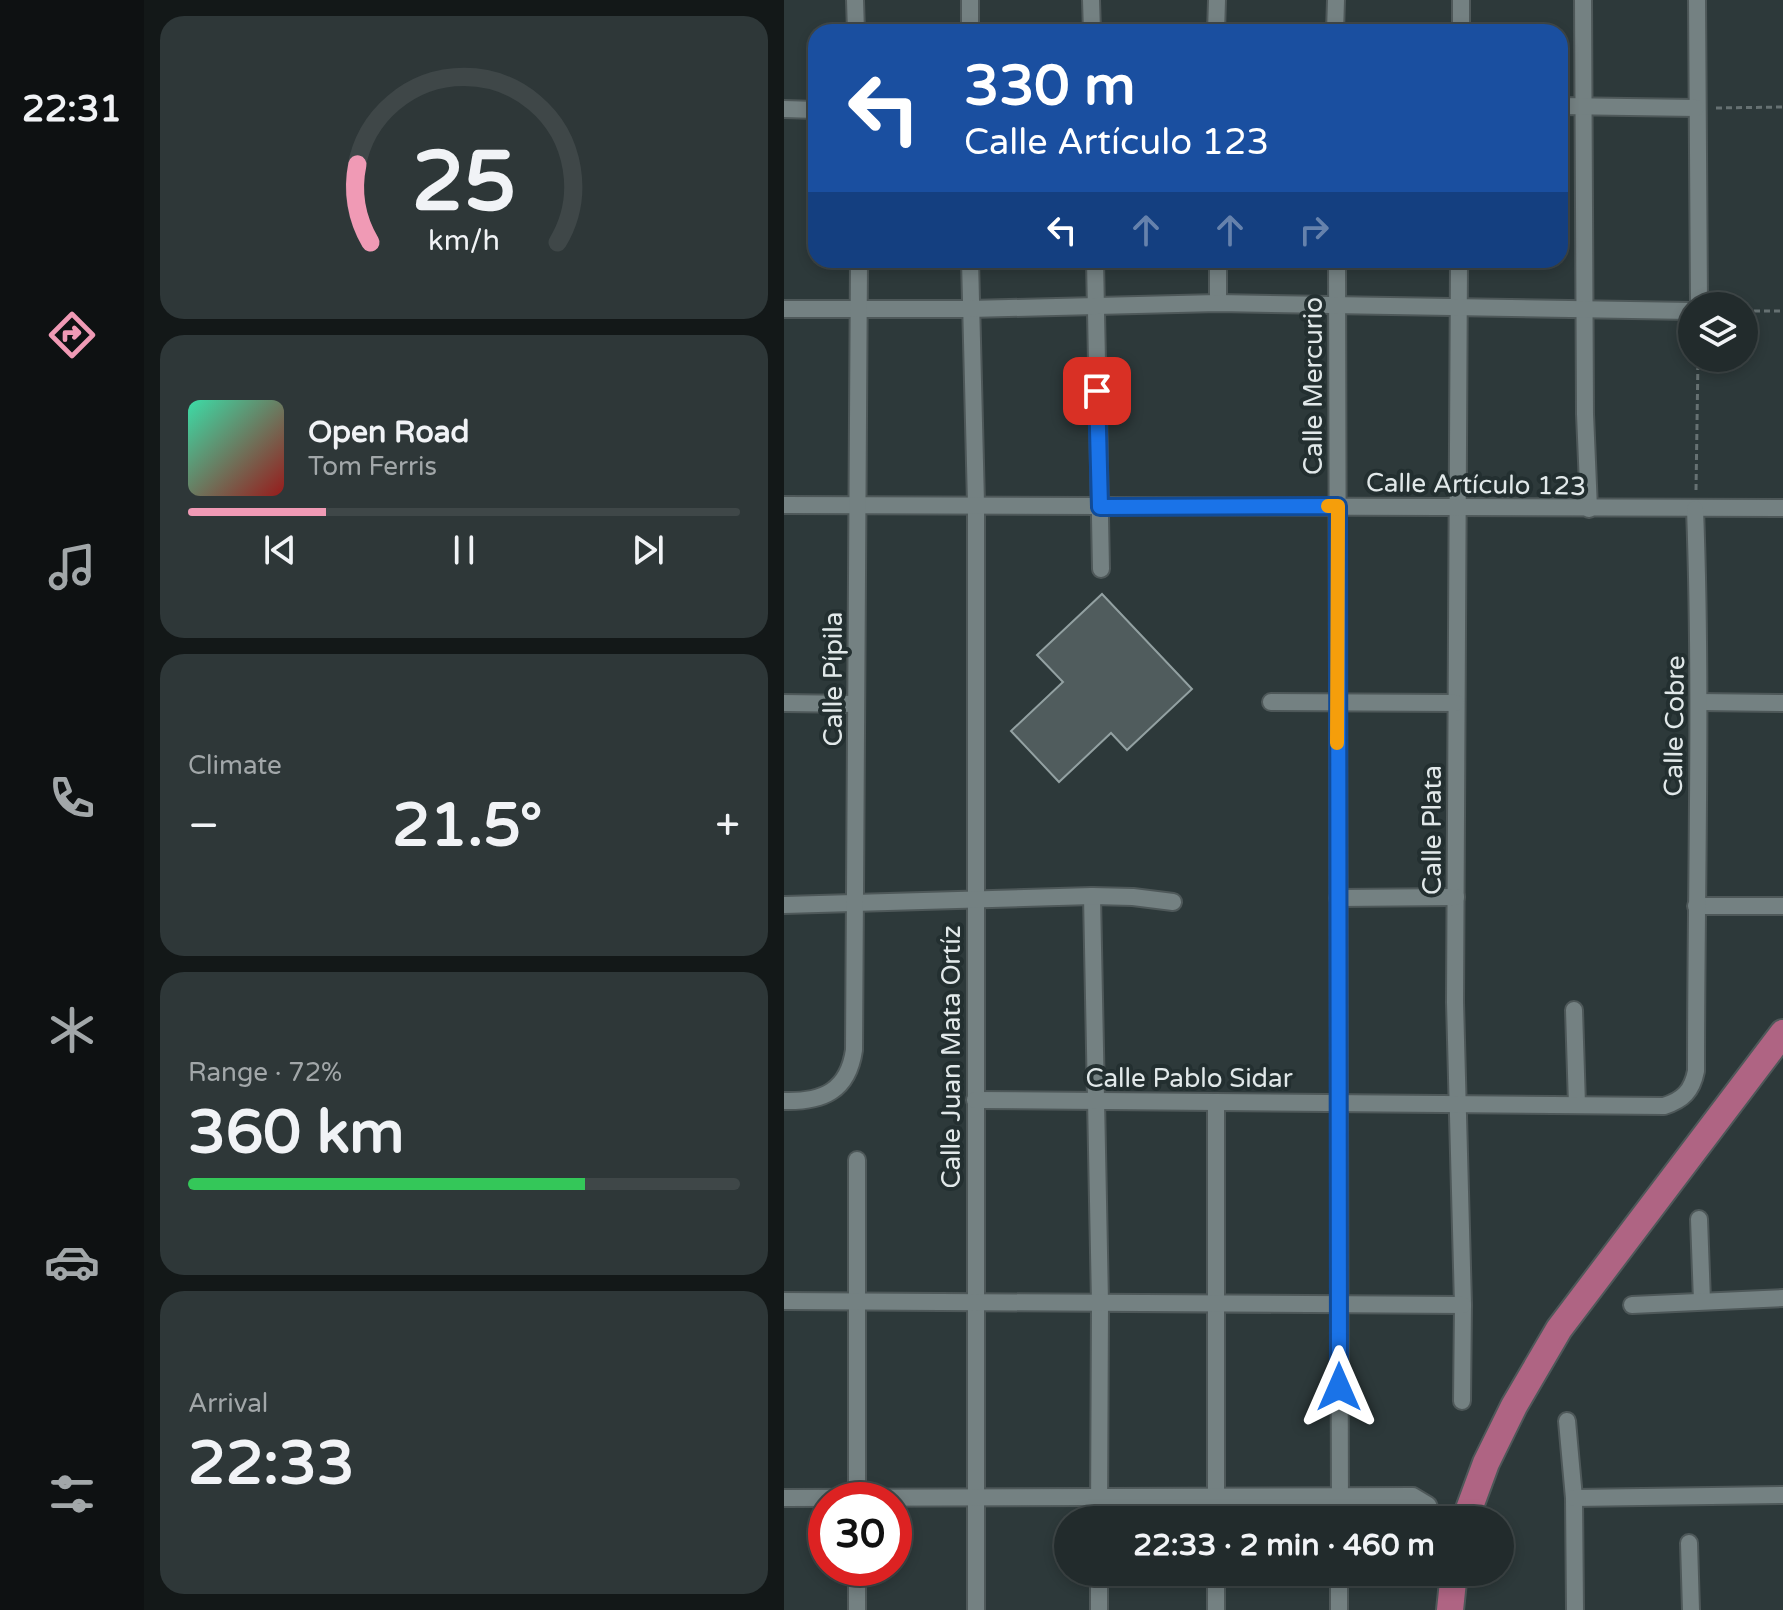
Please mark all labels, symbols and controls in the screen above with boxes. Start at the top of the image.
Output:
text: 330 m [964,53,1135,120]
icon: left [832,56,936,160]
text: 22:31 [22,88,122,131]
text: Calle Artículo 123 [964,121,1269,164]
text: 25 [412,133,516,233]
icon: left [1040,208,1084,252]
icon: ahead [1124,208,1168,252]
icon: ahead [1208,208,1252,252]
icon: right [1292,208,1336,252]
text: km/h [428,225,500,259]
map controls [1678,292,1758,372]
button: layers [1678,292,1758,372]
street label: Calle Mercurio [1298,297,1329,475]
icon: directions [44,307,100,363]
pin [1063,357,1131,425]
icon: arrive [1075,369,1119,413]
text: Open Road [308,414,469,451]
text: Tom Ferris [308,451,437,482]
street label: Calle Artículo 123 [1366,467,1586,502]
icon: previous [258,528,302,572]
icon: pause [442,528,486,572]
icon: next [626,528,670,572]
icon: music [44,539,100,595]
street label: Calle Pípila [818,612,849,746]
street label: Calle Cobre [1658,655,1691,797]
text: Climate [188,750,282,781]
street label: Calle Plata [1417,765,1448,895]
icon: phone [44,770,100,826]
text: 21.5° [392,790,542,862]
text: − [188,800,219,853]
text: + [715,800,740,853]
street label: Calle Juan Mata Ortíz [936,925,967,1189]
icon: climate [44,1002,100,1058]
text: Range · 72% [188,1057,342,1088]
street label: Calle Pablo Sidar [1085,1063,1293,1094]
text: 360 km [188,1097,404,1169]
icon: car [44,1234,100,1290]
position arrow [1297,1345,1381,1429]
text: Arrival [188,1388,268,1419]
text: 22:33 [188,1428,354,1500]
icon: filters [44,1466,100,1522]
speed limit sign: 30 [808,1482,912,1586]
text: 22:33 · 2 min · 460 m [1133,1527,1435,1564]

